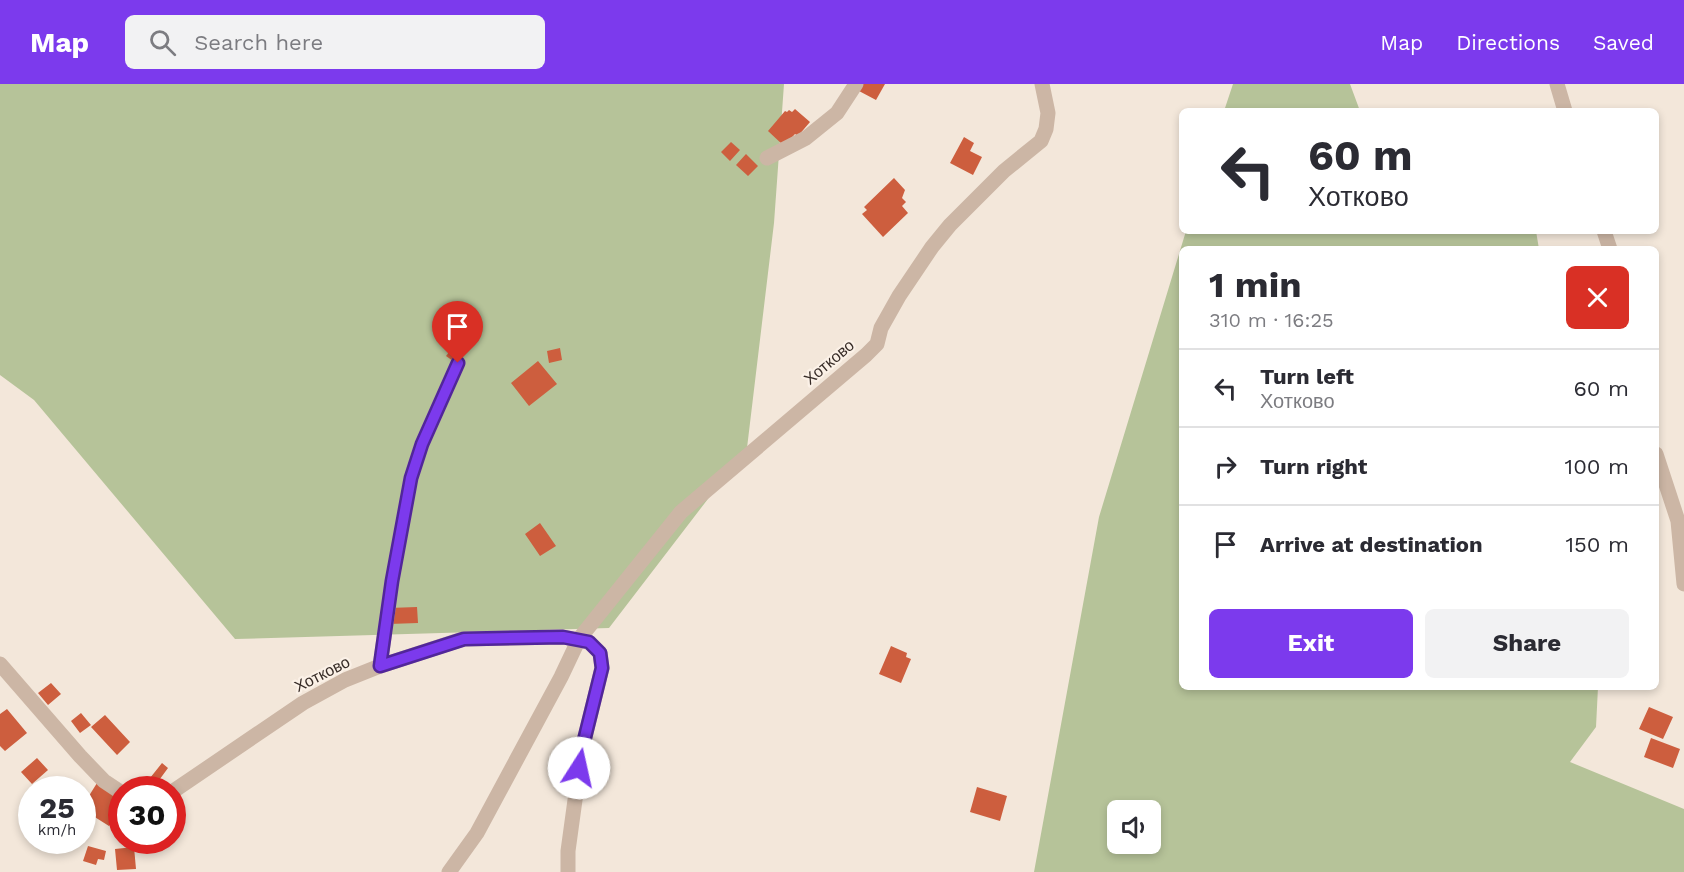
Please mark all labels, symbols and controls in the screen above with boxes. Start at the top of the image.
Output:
search box [125,15,545,69]
text: Map [30,26,89,59]
icon: search [146,26,179,59]
text: Search here [194,30,323,55]
text: Map [1380,30,1423,55]
text: Directions [1456,30,1560,55]
text: Saved [1593,30,1654,55]
text: 60 m [1308,131,1412,180]
icon: left [1209,132,1287,210]
text: Хотково [1308,181,1409,213]
text: 1 min [1209,264,1301,306]
button: close [1566,266,1629,329]
pin [432,301,483,363]
text: 310 m · 16:25 [1209,308,1334,332]
icon: arrive [441,310,474,343]
street label: Хотково [800,335,858,388]
text: Turn left [1260,364,1354,389]
icon: left [1209,372,1242,405]
text: 60 m [1573,376,1629,401]
text: Хотково [1260,389,1335,413]
icon: right [1209,450,1242,483]
text: Turn right [1260,454,1367,479]
text: 100 m [1565,454,1629,479]
icon: arrive [1209,528,1242,561]
text: Arrive at destination [1260,532,1483,557]
text: 150 m [1565,532,1629,557]
button: Exit [1209,609,1413,678]
button: Share [1425,609,1629,678]
street label: Хотково [291,652,353,696]
position arrow [547,736,611,800]
speed limit sign: 30 [108,776,186,854]
text: 25 [39,790,75,825]
map controls [1107,800,1161,854]
button: sound [1107,800,1161,854]
text: km/h [38,821,76,839]

